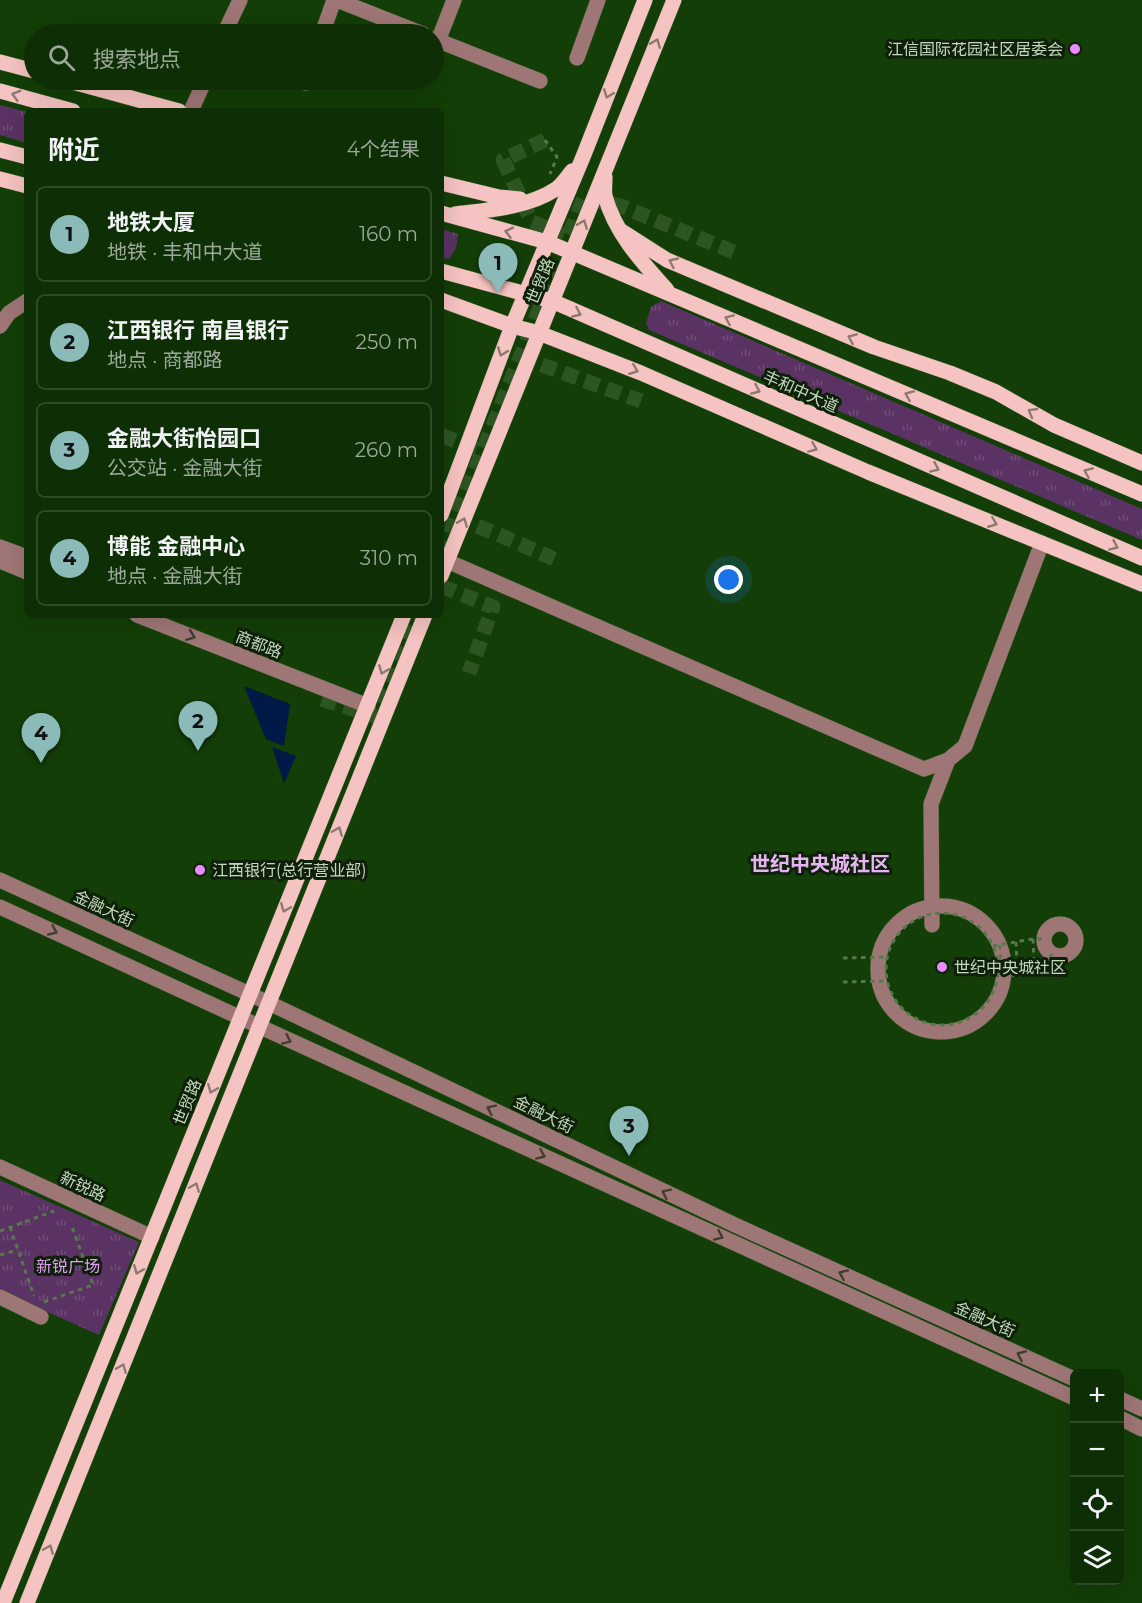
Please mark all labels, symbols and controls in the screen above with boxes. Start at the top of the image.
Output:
search box [24,24,444,90]
one-way arrow [649,39,661,50]
place label: 江信国际花园社区居委会 [887,40,1063,59]
icon: search [45,41,78,74]
marker: 江信国际花园社区居委会 [1068,42,1082,56]
text: 搜索地点 [93,46,181,73]
one-way arrow [603,87,615,98]
one-way arrow [11,90,22,102]
text: 附近 [48,134,100,166]
text: 4个结果 [347,137,420,161]
text: 地铁大厦 [107,209,195,236]
one-way arrow [576,219,588,230]
text: 1 [66,222,73,246]
text: 160 m [359,222,418,246]
one-way arrow [504,226,514,239]
text: 地铁 · 丰和中大道 [107,240,263,264]
pin: 1 [478,244,518,293]
street label: 世贸路 [523,255,558,307]
one-way arrow [668,257,679,269]
one-way arrow [571,305,582,317]
one-way arrow [725,314,736,326]
text: 江西银行 南昌银行 [107,317,289,344]
text: 2 [64,330,75,354]
text: 250 m [356,330,418,354]
one-way arrow [848,333,859,345]
one-way arrow [497,346,510,356]
text: 地点 · 商都路 [107,348,223,372]
one-way arrow [628,363,639,375]
street label: 丰和中大道 [760,367,841,416]
one-way arrow [750,383,761,395]
one-way arrow [904,390,915,402]
one-way arrow [1028,408,1038,420]
text: 金融大街怡园口 [107,425,261,452]
text: 3 [64,438,75,462]
text: 260 m [355,438,418,462]
one-way arrow [807,441,818,453]
text: 公交站 · 金融大街 [107,456,263,480]
one-way arrow [928,461,939,473]
one-way arrow [1084,467,1095,479]
one-way arrow [987,516,998,528]
one-way arrow [456,517,468,528]
text: 博能 金融中心 [107,533,245,560]
one-way arrow [1107,539,1118,551]
text: 4 [63,546,76,570]
text: 310 m [360,546,418,570]
text: 地点 · 金融大街 [107,564,243,588]
your location [714,565,743,594]
street label: 商都路 [233,627,285,662]
one-way arrow [185,629,196,642]
one-way arrow [377,664,390,674]
pin: 2 [178,702,218,751]
pin: 4 [22,714,60,763]
one-way arrow [331,826,343,837]
district label: 世纪中央城社区 [750,852,890,876]
place label: 江西银行(总行营业部) [212,861,367,880]
marker: 江西银行(总行营业部) [193,863,207,877]
street label: 金融大街 [71,886,137,931]
one-way arrow [280,902,292,913]
one-way arrow [47,924,58,936]
place label: 世纪中央城社区 [954,958,1066,977]
marker: 世纪中央城社区 [935,960,949,974]
one-way arrow [281,1032,292,1044]
street label: 世贸路 [170,1076,205,1128]
one-way arrow [207,1083,219,1094]
street label: 金融大街 [511,1092,577,1137]
one-way arrow [486,1104,497,1116]
pin: 3 [610,1106,648,1156]
one-way arrow [535,1148,546,1160]
street label: 新锐路 [57,1168,109,1205]
one-way arrow [188,1182,200,1193]
one-way arrow [662,1188,673,1200]
one-way arrow [712,1228,723,1240]
park label: 新锐广场 [36,1257,100,1276]
one-way arrow [133,1263,145,1274]
one-way arrow [839,1270,850,1282]
street label: 金融大街 [952,1298,1018,1341]
one-way arrow [1017,1350,1028,1362]
one-way arrow [115,1363,127,1374]
map controls [1070,1369,1124,1585]
button: + [1070,1369,1124,1423]
button: − [1070,1423,1124,1477]
button: locate [1070,1477,1124,1531]
button: layers [1070,1531,1124,1585]
one-way arrow [42,1544,54,1555]

